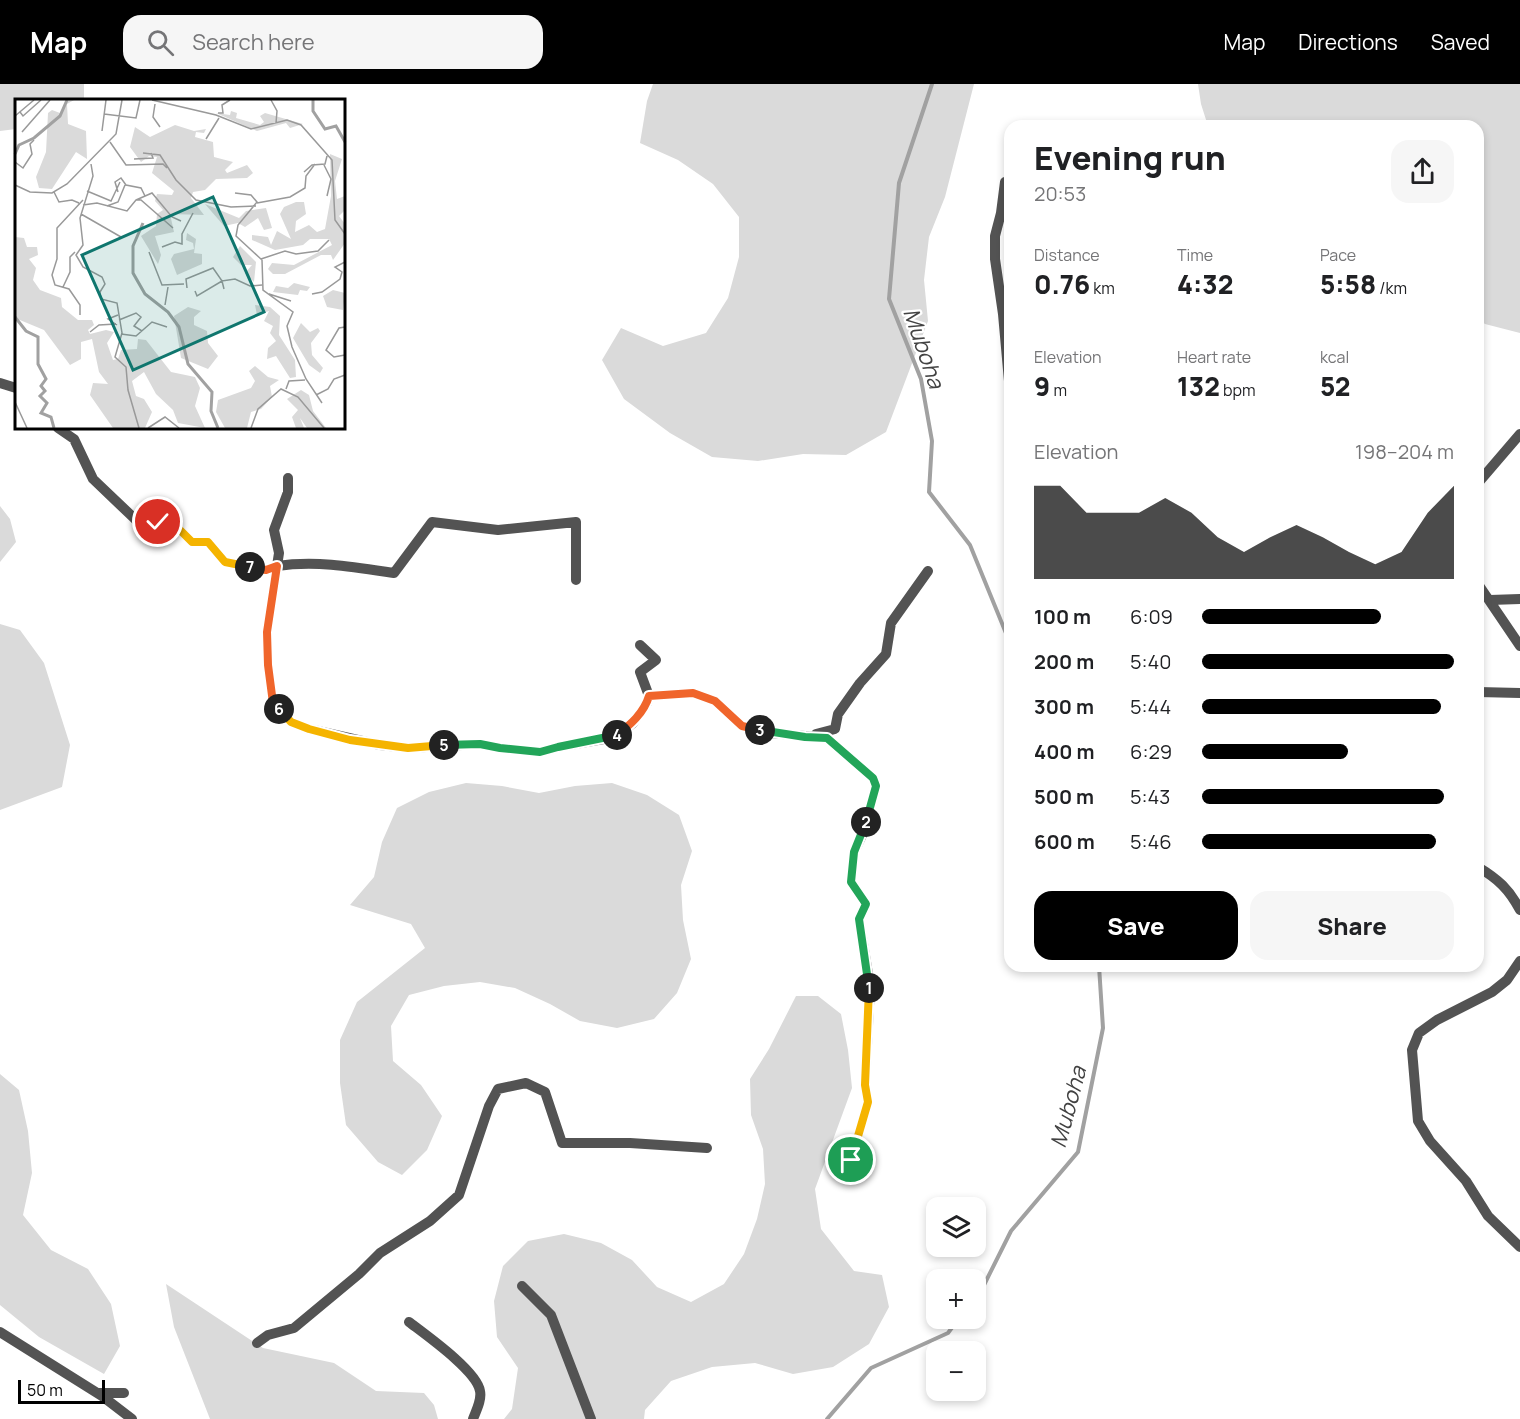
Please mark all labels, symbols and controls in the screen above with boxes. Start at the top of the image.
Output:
search box [123,15,543,69]
text: Map [30,23,87,61]
icon: search [144,26,177,59]
text: Search here [192,27,315,57]
text: Map [1224,28,1265,56]
text: Directions [1298,28,1398,56]
text: Saved [1431,28,1490,56]
inset map [15,99,345,429]
text: Evening run [1034,135,1226,180]
button: share [1391,140,1454,203]
text: 20:53 [1034,180,1086,207]
text: Distance [1034,244,1100,266]
text: Time [1177,244,1213,266]
text: Pace [1320,244,1356,266]
text: 0.76 [1034,266,1090,302]
text: 4:32 [1177,266,1233,302]
text: 5:58 [1320,266,1376,302]
text: km [1090,277,1115,299]
text: /km [1376,277,1407,299]
water label: Muboha [896,304,952,394]
text: Elevation [1034,346,1102,368]
text: Heart rate [1177,346,1251,368]
text: kcal [1320,346,1349,368]
text: 9 [1034,368,1050,404]
text: 132 [1177,368,1220,404]
text: 52 [1320,368,1350,404]
text: m [1050,379,1067,401]
text: bpm [1220,379,1256,401]
text: Elevation [1034,438,1118,465]
text: 198–204 m [1355,438,1454,465]
pin [132,496,183,547]
icon: check [141,505,174,538]
pin: 7 [235,552,265,582]
text: 7 [246,556,254,578]
text: 100 m [1034,603,1091,630]
text: 6:09 [1130,603,1173,630]
text: 200 m [1034,648,1094,675]
text: 5:40 [1130,648,1172,675]
text: 300 m [1034,693,1094,720]
text: 5:44 [1130,693,1171,720]
pin: 6 [264,694,294,724]
text: 6 [274,698,284,720]
pin: 3 [745,715,775,745]
text: 3 [755,719,765,741]
pin: 4 [602,720,632,750]
text: 4 [612,724,622,746]
pin: 5 [429,730,459,760]
text: 5 [439,734,449,756]
text: 400 m [1034,738,1094,765]
text: 6:29 [1130,738,1172,765]
text: 500 m [1034,783,1094,810]
text: 5:43 [1130,783,1170,810]
pin: 2 [851,807,881,837]
text: 2 [861,811,871,833]
text: 600 m [1034,828,1095,855]
text: 5:46 [1130,828,1172,855]
button: Save [1034,891,1238,960]
button: Share [1250,891,1454,960]
pin: 1 [854,973,884,1003]
text: 1 [865,977,873,999]
water label: Muboha [1043,1061,1094,1151]
pin [825,1134,876,1185]
icon: arrive [834,1143,867,1176]
map controls [926,1197,986,1401]
button: layers [926,1197,986,1257]
button: + [926,1269,986,1329]
button: − [926,1341,986,1401]
scale bar [18,1377,105,1404]
text: 50 m [27,1379,63,1401]

